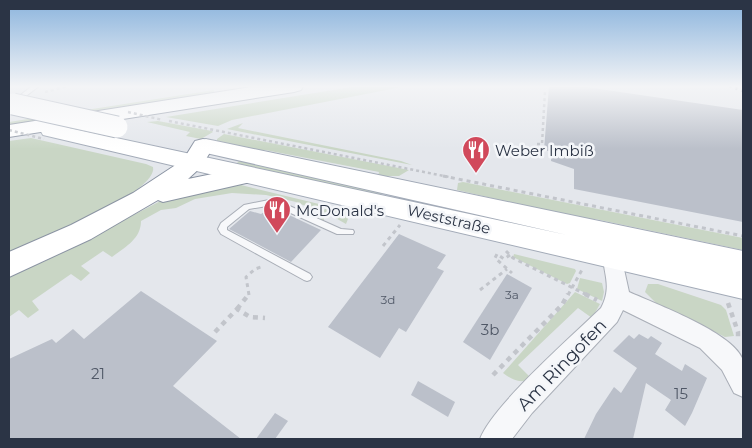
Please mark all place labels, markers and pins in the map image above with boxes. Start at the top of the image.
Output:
restaurant icon: Weber Imbiß [461,135,491,174]
place label: Weber Imbiß [495,141,594,160]
restaurant icon: McDonald's [262,195,292,234]
place label: McDonald's [296,201,384,220]

